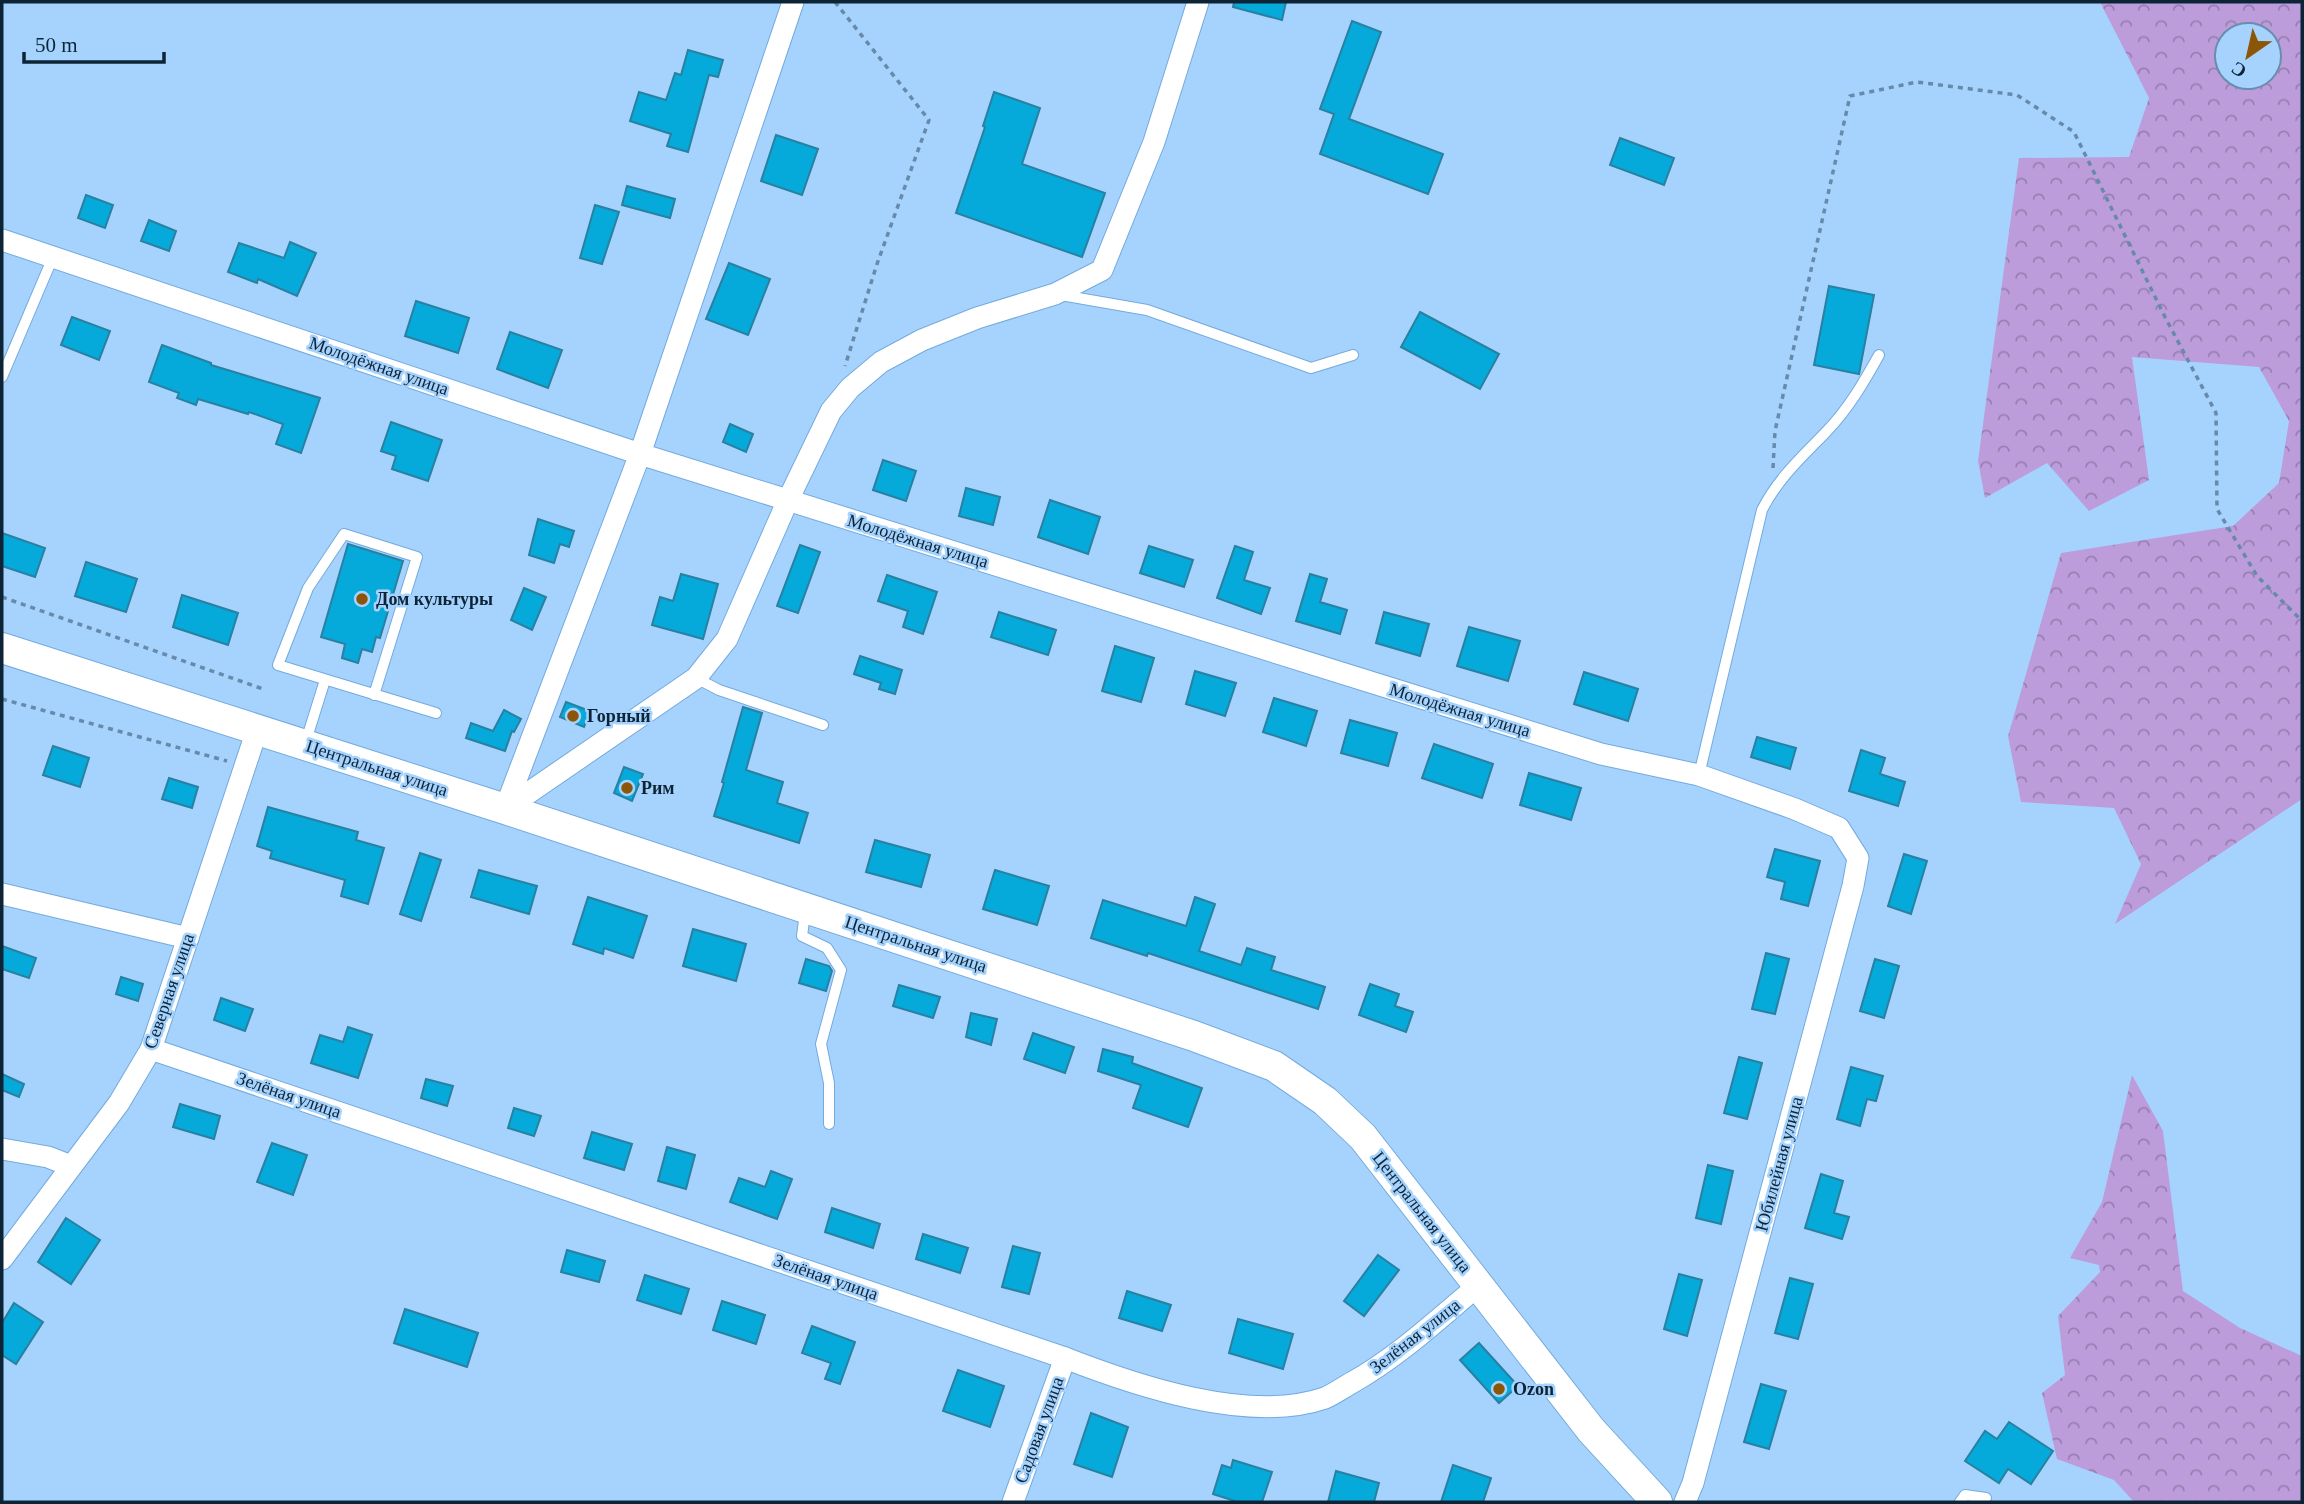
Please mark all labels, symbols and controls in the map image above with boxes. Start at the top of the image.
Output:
scale bar [24,21,164,65]
north arrow [2213,21,2283,91]
text: 50 m [35,33,78,57]
text: С [2227,57,2250,82]
street label: Молодёжная улица [307,333,451,399]
street label: Молодёжная улица [845,510,991,572]
place label: Дом культуры [376,589,493,609]
marker: Дом культуры [354,591,370,607]
street label: Молодёжная улица [1387,679,1533,741]
place label: Горный [587,706,651,726]
marker: Горный [565,708,581,724]
street label: Центральная улица [304,736,450,800]
place label: Рим [641,778,675,798]
marker: Рим [619,780,635,796]
street label: Центральная улица [843,912,989,976]
street label: Северная улица [140,931,198,1051]
street label: Зелёная улица [234,1068,344,1122]
street label: Юбилейная улица [1751,1094,1807,1234]
street label: Центральная улица [1369,1148,1475,1276]
street label: Зелёная улица [771,1250,881,1304]
street label: Зелёная улица [1366,1295,1464,1377]
street label: Садовая улица [1011,1374,1067,1486]
place label: Ozon [1513,1379,1554,1399]
marker: Ozon [1491,1381,1507,1397]

